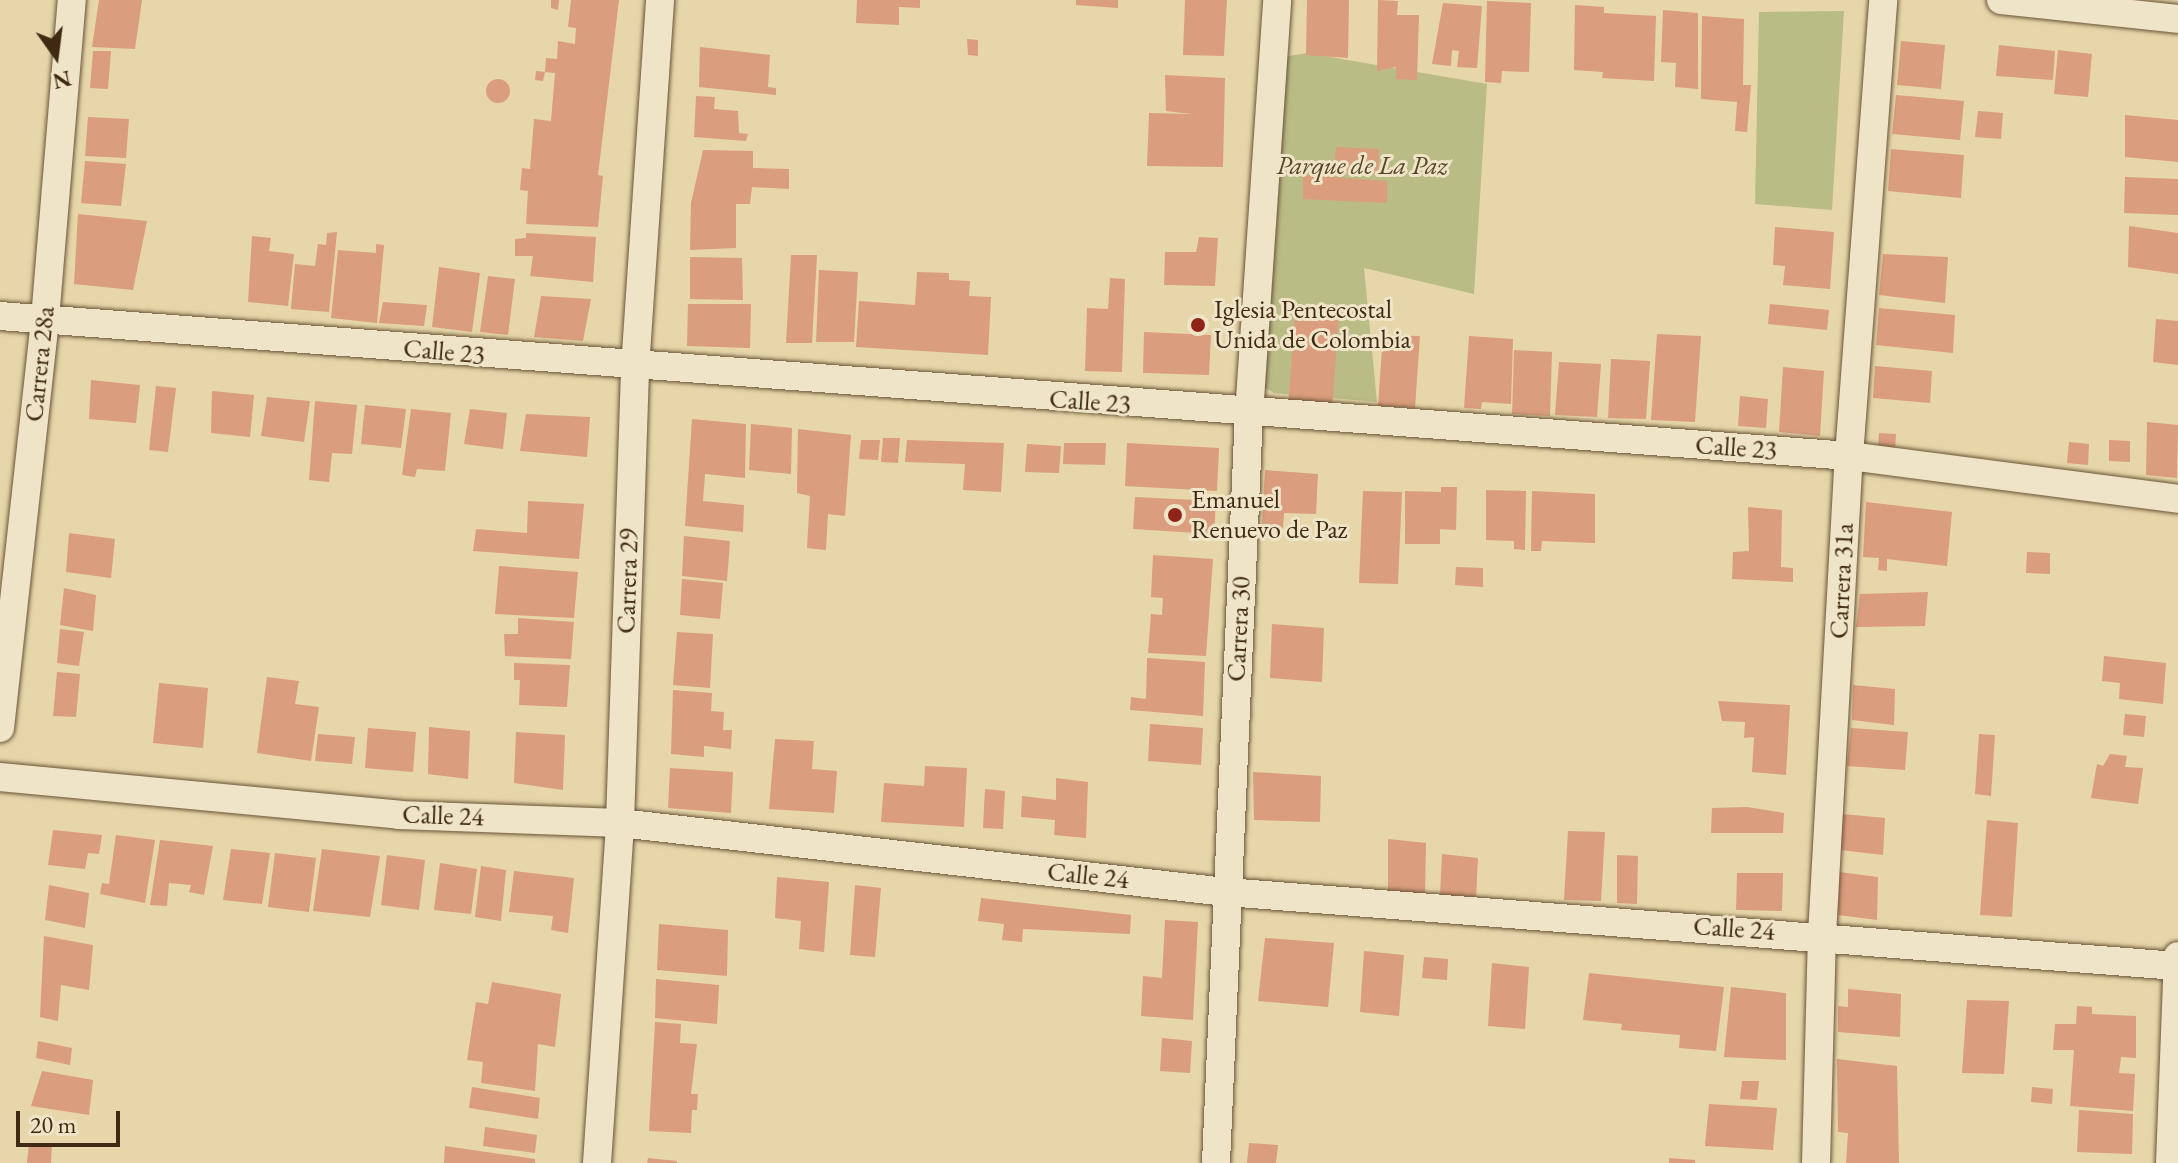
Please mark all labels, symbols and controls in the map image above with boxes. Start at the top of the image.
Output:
north arrow [16,16,96,96]
text: N [50,64,74,96]
park label: Parque de La Paz [1276,150,1448,182]
place label: Iglesia Pentecostal Unida de Colombia [1214,294,1411,356]
street label: Carrera 28a [18,305,62,423]
marker: Iglesia Pentecostal Unida de Colombia [1189,316,1207,334]
street label: Calle 23 [402,333,486,371]
street label: Calle 23 [1048,384,1132,420]
street label: Calle 23 [1694,430,1778,466]
place label: Emanuel Renuevo de Paz [1191,484,1347,546]
marker: Emanuel Renuevo de Paz [1166,506,1184,524]
street label: Carrera 31a [1823,522,1861,640]
street label: Carrera 29 [611,528,645,634]
street label: Carrera 30 [1221,575,1257,683]
street label: Calle 24 [402,799,484,833]
street label: Calle 24 [1046,856,1130,896]
street label: Calle 24 [1692,911,1776,947]
scale bar [20,1095,124,1145]
text: 20 m [30,1109,77,1140]

